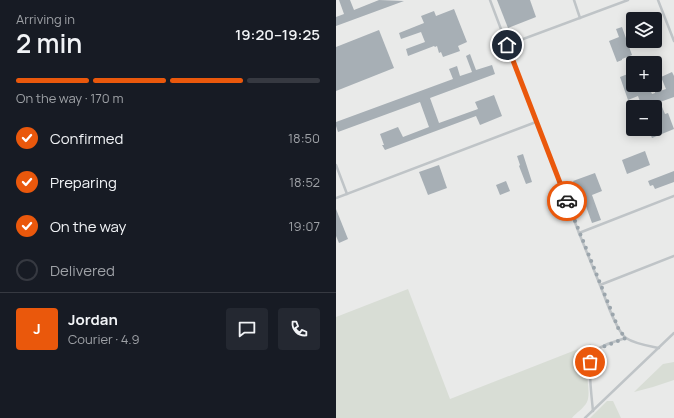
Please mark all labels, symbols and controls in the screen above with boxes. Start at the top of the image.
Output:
text: Arriving in [16,10,75,28]
map controls [626,12,662,136]
button: layers [626,12,662,48]
text: 19:20–19:25 [235,24,320,45]
text: 2 min [16,25,82,61]
pin [490,28,524,62]
icon: home [496,34,518,56]
button: + [626,56,662,92]
text: On the way · 170 m [16,89,123,107]
button: − [626,100,662,136]
icon: check [16,127,38,149]
text: Confirmed [50,128,123,149]
text: 18:50 [288,129,320,147]
icon: check [16,171,38,193]
text: Preparing [50,172,117,193]
text: 18:52 [289,173,320,191]
courier [547,181,587,221]
icon: car [556,190,578,212]
icon: check [16,215,38,237]
text: On the way [50,216,126,237]
text: 19:07 [289,217,320,235]
text: Delivered [50,260,115,281]
button: chat [226,308,268,350]
button: phone [278,308,320,350]
text: Jordan [68,309,118,330]
text: J [33,318,41,339]
text: Courier · 4.9 [68,330,140,348]
pin [573,345,607,379]
icon: bag [579,351,601,373]

